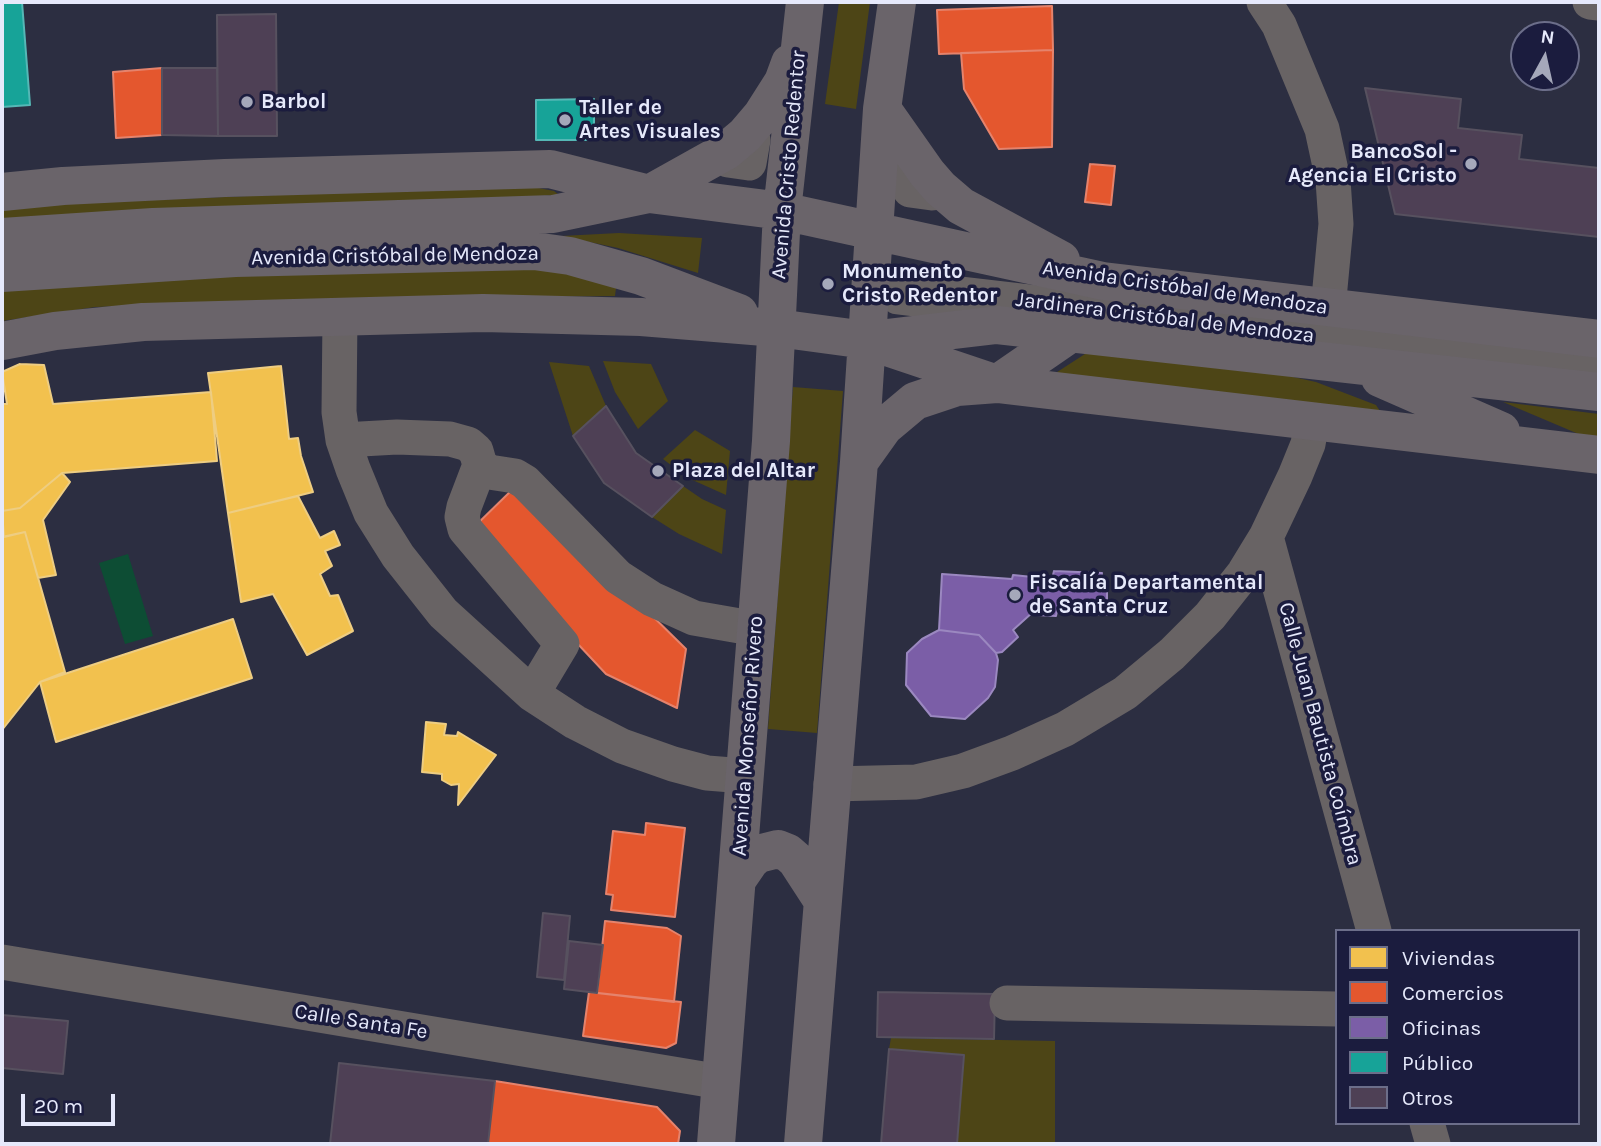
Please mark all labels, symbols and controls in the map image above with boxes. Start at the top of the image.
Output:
north arrow [1510,21,1580,91]
text: N [1539,25,1556,49]
street label: Avenida Cristo Redentor [766,50,812,280]
place label: Barbol [261,89,326,115]
marker: Barbol [239,94,255,110]
place label: Taller de Artes Visuales [579,95,721,145]
marker: Taller de Artes Visuales [557,112,573,128]
place label: BancoSol - Agencia El Cristo [1288,139,1457,189]
marker: BancoSol - Agencia El Cristo [1463,156,1479,172]
street label: Avenida Cristóbal de Mendoza [251,241,539,271]
street label: Avenida Cristóbal de Mendoza [1041,255,1329,321]
place label: Monumento Cristo Redentor [842,259,997,309]
marker: Monumento Cristo Redentor [820,276,836,292]
street label: Jardinera Cristóbal de Mendoza [1014,287,1316,349]
place label: Plaza del Altar [672,458,815,484]
marker: Plaza del Altar [650,463,666,479]
place label: Fiscalía Departamental de Santa Cruz [1029,570,1263,620]
marker: Fiscalía Departamental de Santa Cruz [1007,587,1023,603]
street label: Calle Juan Bautista Coímbra [1273,600,1367,868]
street label: Avenida Monseñor Rivero [727,615,769,857]
legend [1335,929,1580,1125]
text: Viviendas [1402,946,1495,970]
text: Comercios [1402,981,1504,1005]
street label: Calle Santa Fe [293,999,429,1045]
text: Oficinas [1402,1016,1481,1040]
text: Público [1402,1051,1473,1075]
scale bar [24,1080,119,1124]
text: Otros [1402,1086,1454,1110]
text: 20 m [34,1094,83,1118]

